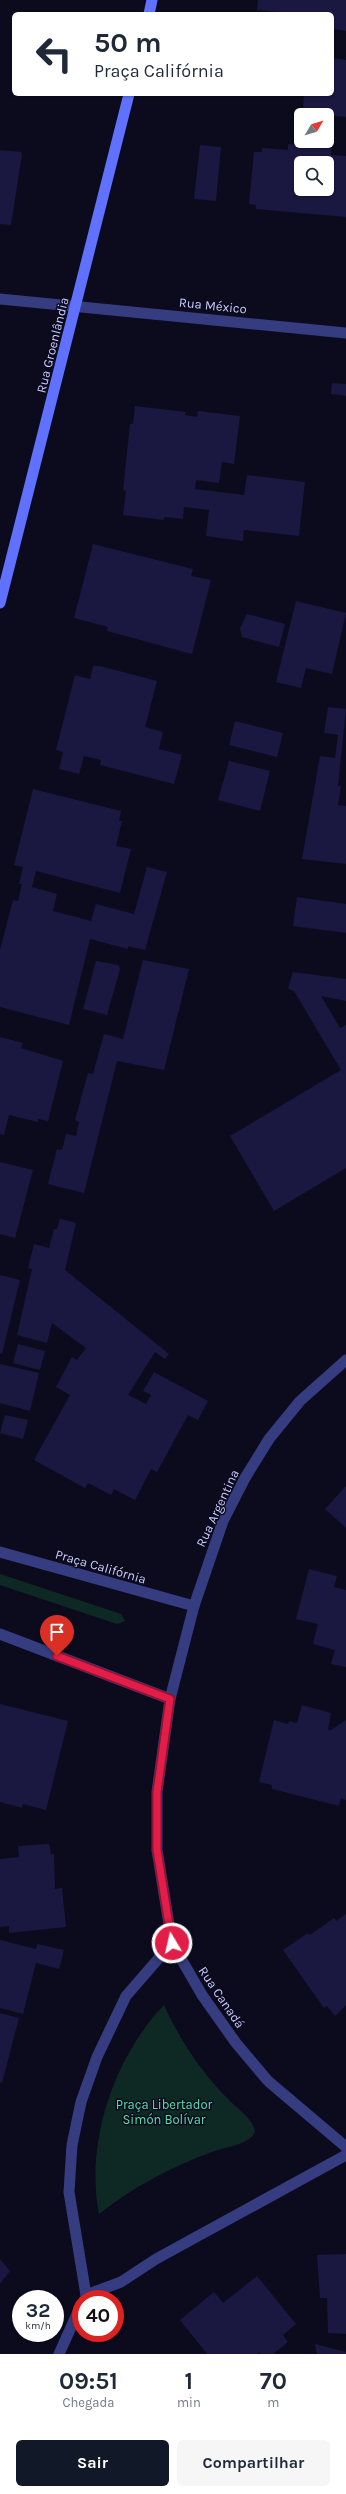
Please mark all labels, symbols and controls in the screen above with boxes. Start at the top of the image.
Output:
text: 50 m [94,26,162,59]
icon: left [28,28,80,80]
text: Praça Califórnia [94,60,224,82]
north arrow [294,108,334,148]
map controls [294,108,334,196]
button: search [294,156,334,196]
street label: Rua México [178,294,248,317]
street label: Rua Groenlândia [33,296,72,395]
street label: Rua Argentina [193,1467,242,1549]
street label: Praça Califórnia [54,1546,148,1587]
pin [40,1615,74,1656]
icon: arrive [46,1621,68,1643]
position arrow [151,1922,193,1964]
street label: Rua Canadá [195,1964,248,2031]
park label: Praça Libertador Simón Bolívar [116,2097,213,2127]
speed limit sign: 40 [72,2290,124,2342]
text: 32 [26,2299,50,2322]
text: km/h [25,2320,51,2332]
text: 09:51 [59,2367,118,2395]
text: 1 [185,2367,193,2395]
text: 70 [260,2367,287,2395]
text: Chegada [63,2395,114,2410]
text: min [177,2395,201,2410]
text: m [267,2395,279,2410]
button: Sair [16,2440,169,2486]
button: Compartilhar [177,2440,330,2486]

